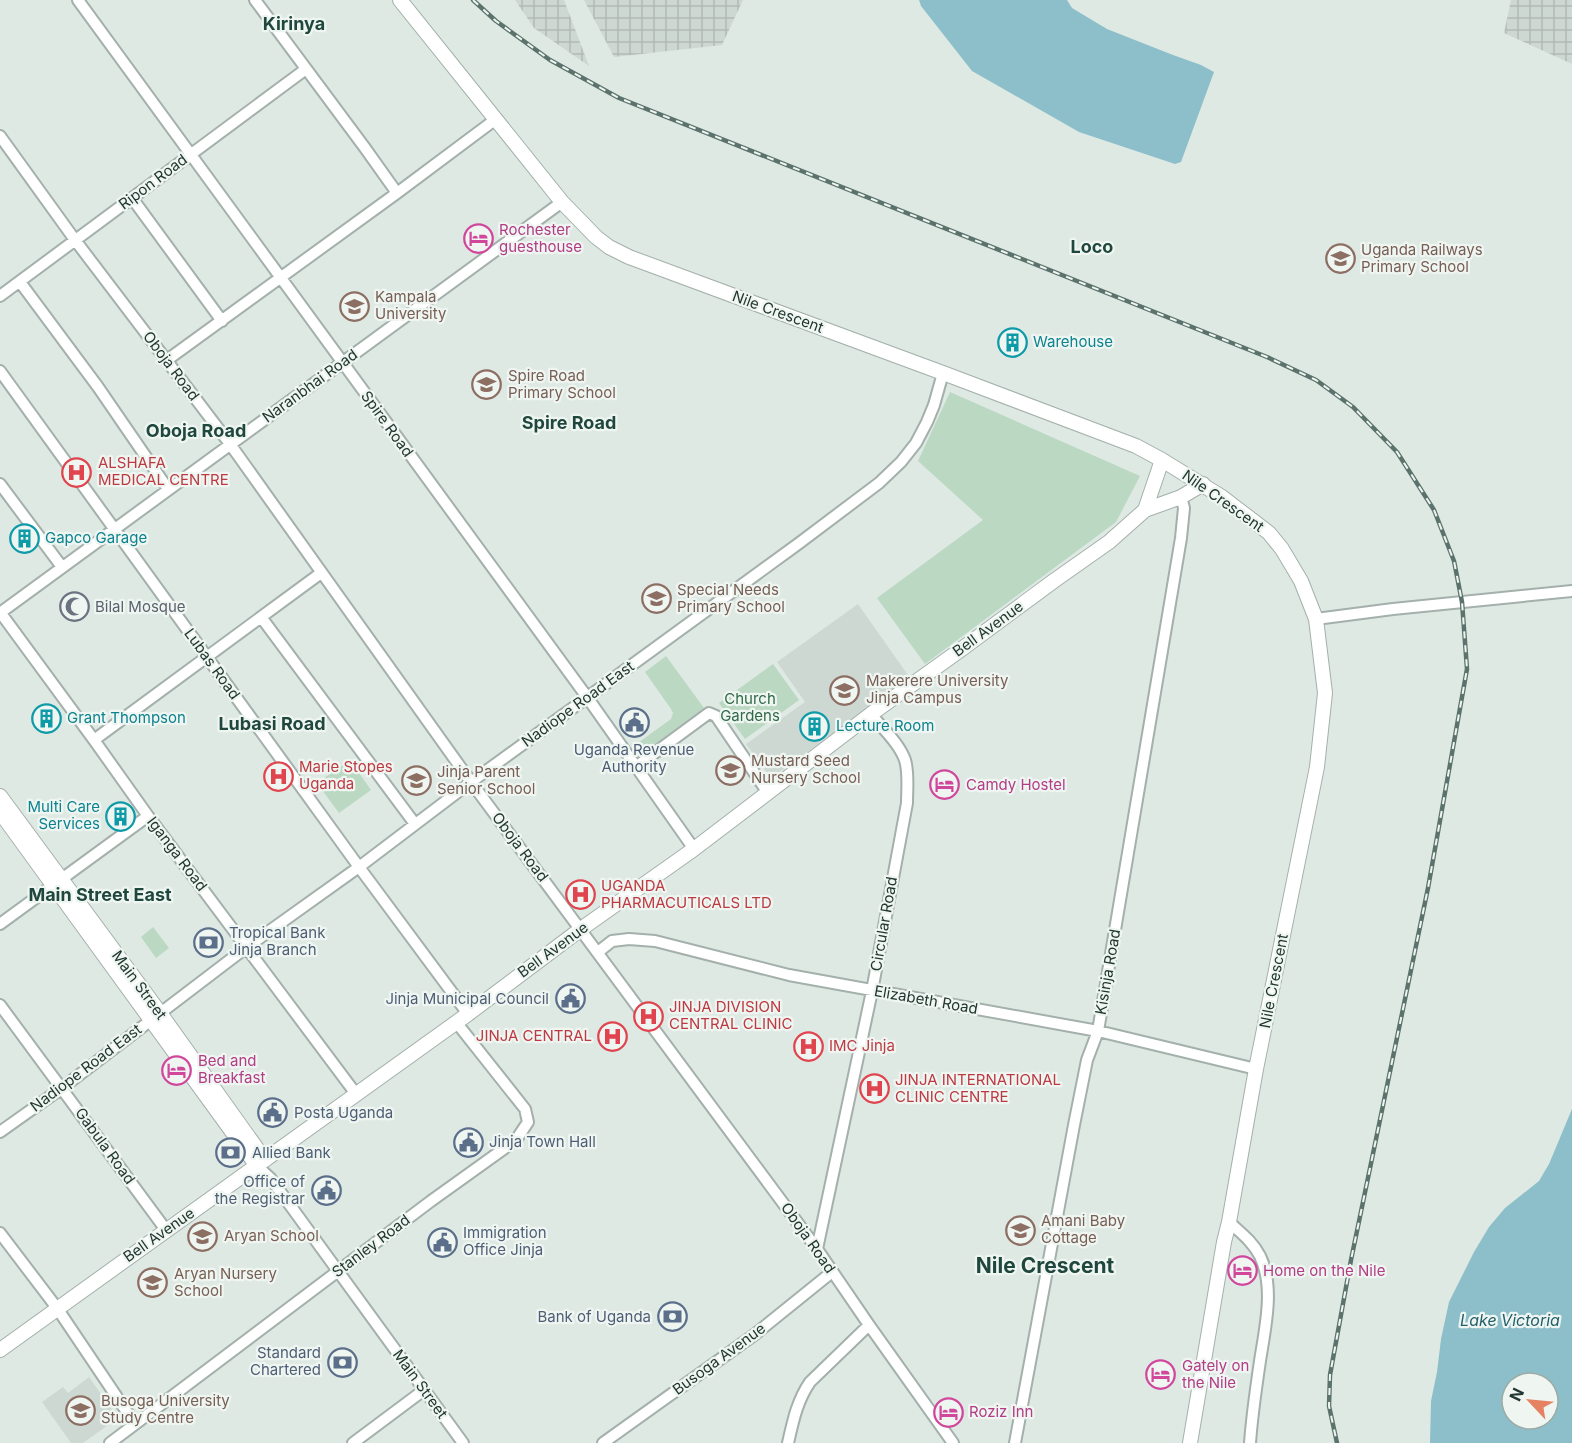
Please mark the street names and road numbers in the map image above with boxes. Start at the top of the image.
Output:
street label: Ripon Road [115,150,191,213]
street label: Nile Crescent [730,286,826,337]
street label: Oboja Road [139,327,204,404]
street label: Naranbhai Road [258,345,361,427]
street label: Spire Road [357,387,418,460]
street label: Nile Crescent [1179,465,1268,536]
street label: Bell Avenue [949,597,1027,661]
street label: Lubas Road [180,624,245,703]
street label: Nadiope Road East [518,656,638,751]
street label: Oboja Road [488,808,553,885]
street label: Iganga Road [143,813,212,895]
street label: Circular Road [866,875,901,973]
street label: Bell Avenue [514,918,592,982]
street label: Kisinja Road [1091,928,1124,1016]
street label: Nile Crescent [1255,932,1292,1030]
street label: Main Street [108,946,171,1023]
street label: Elizabeth Road [873,981,979,1018]
street label: Nadiope Road East [26,1020,145,1116]
street label: Gabula Road [71,1104,140,1188]
street label: Oboja Road [777,1199,840,1277]
street label: Bell Avenue [119,1203,198,1266]
street label: Stanley Road [328,1210,413,1281]
street label: Busoga Avenue [669,1319,769,1399]
street label: Main Street [389,1345,452,1422]

